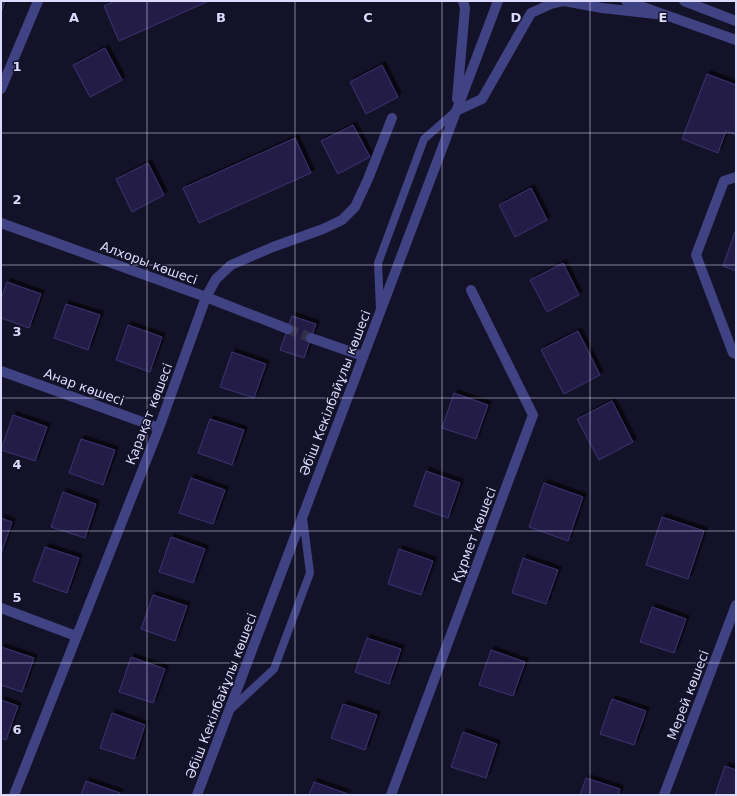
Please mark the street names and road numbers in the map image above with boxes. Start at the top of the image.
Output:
street label: Алхоры көшесі [99,239,199,287]
street label: Әбіш Кекілбайұлы көшесі [296,308,374,478]
street label: Қарақат көшесі [123,361,175,467]
street label: Анар көшесі [42,366,126,408]
street label: Құрмет көшесі [449,485,499,585]
street label: Әбіш Кекілбайұлы көшесі [182,611,260,781]
street label: Мерей көшесі [664,648,712,742]

